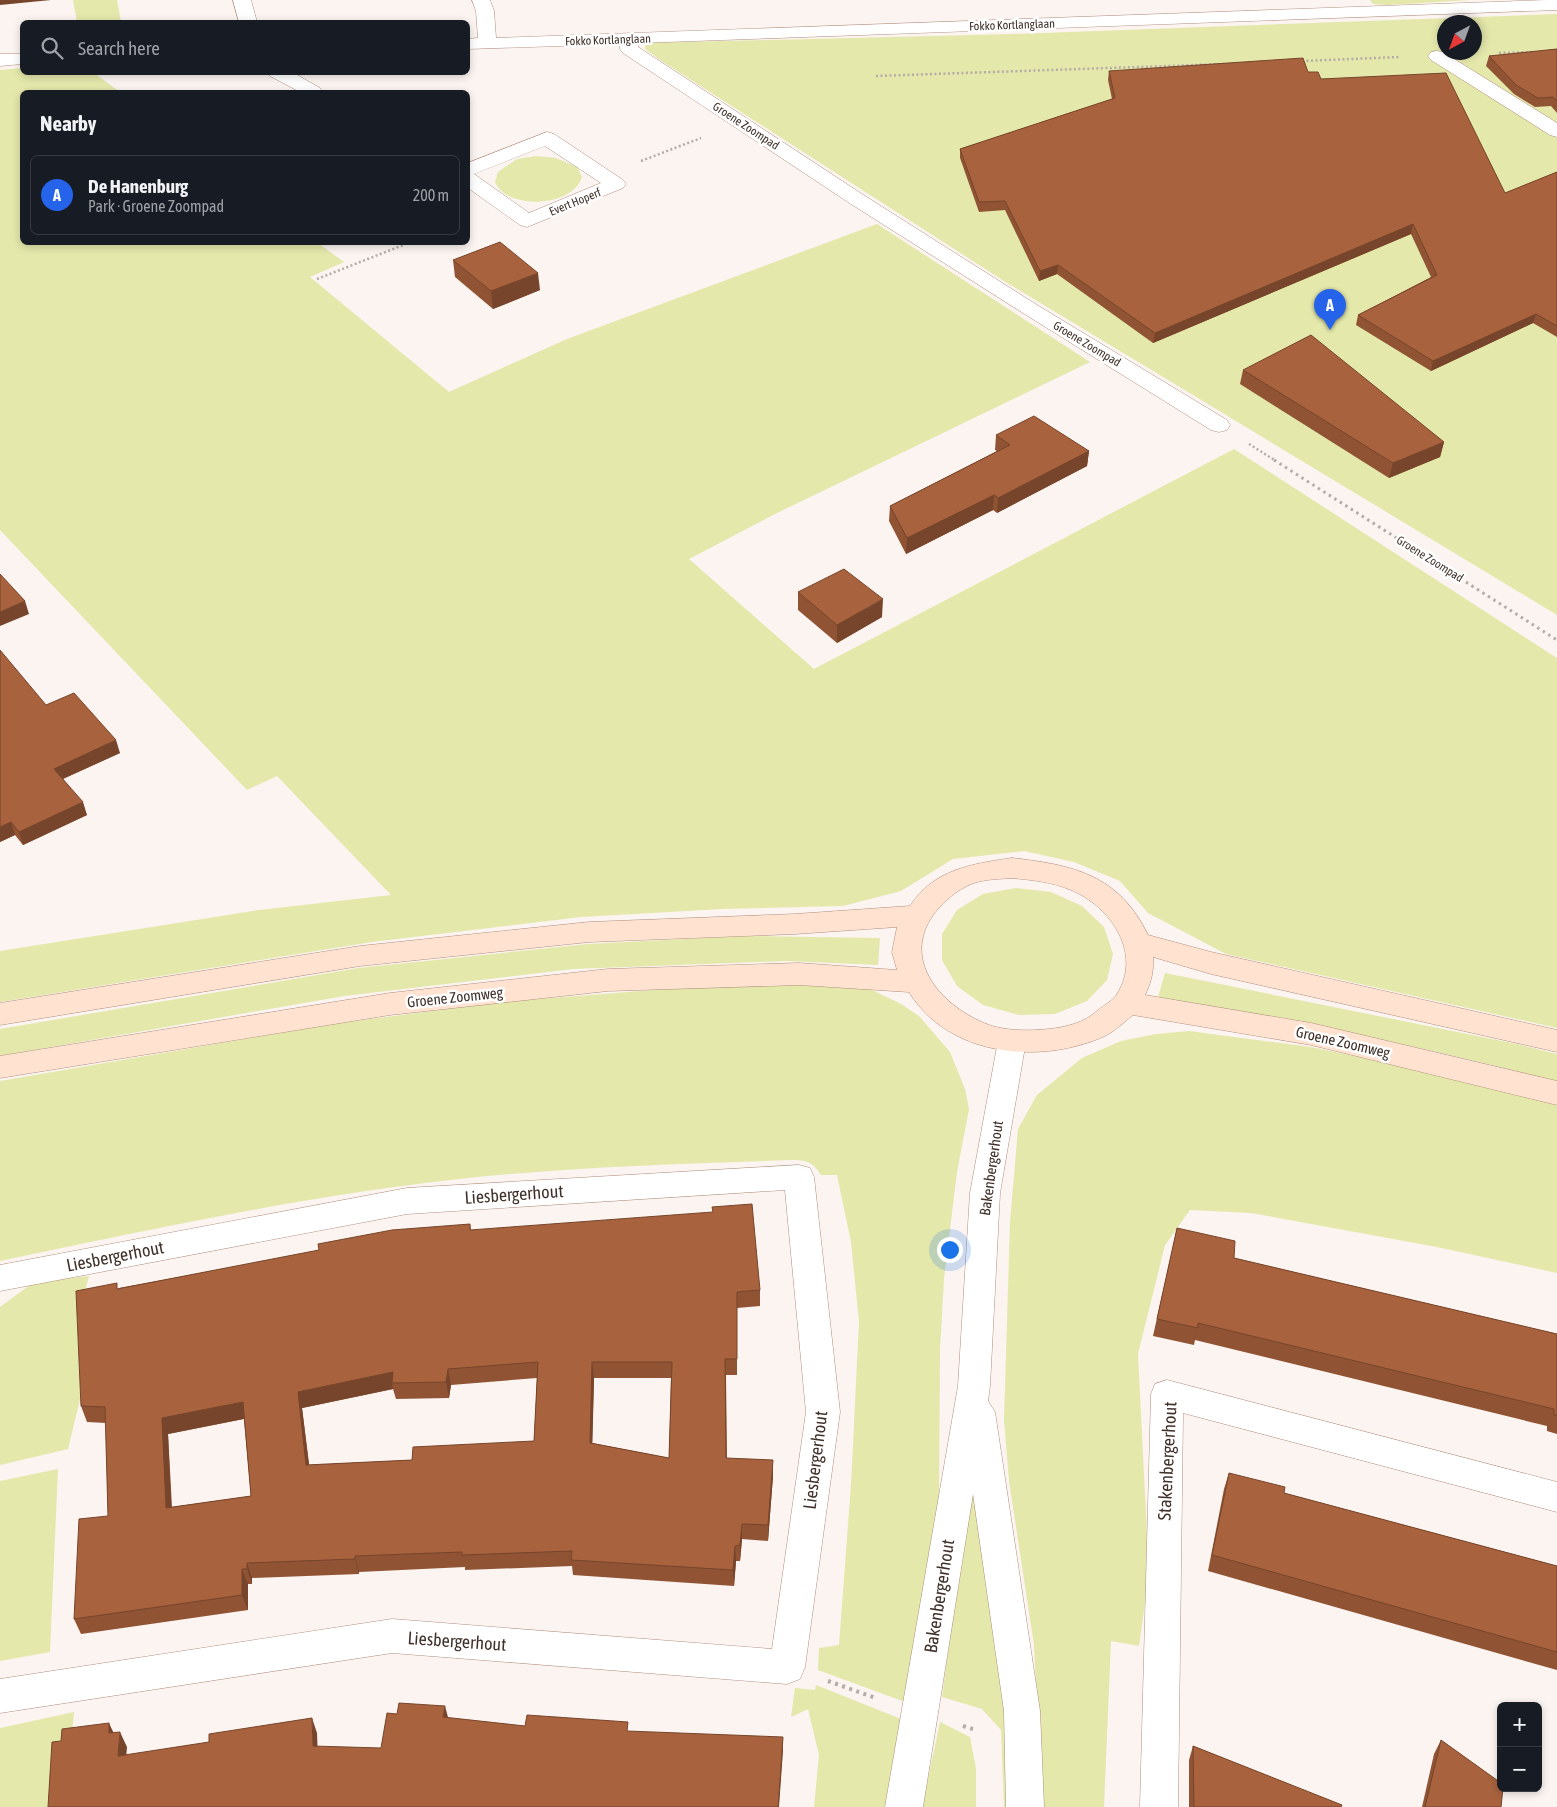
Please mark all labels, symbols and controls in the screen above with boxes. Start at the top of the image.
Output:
north arrow [1437,15,1482,60]
street label: Fokko Kortlanglaan [969,17,1055,33]
search box [20,20,470,75]
street label: Fokko Kortlanglaan [565,32,651,48]
icon: search [38,34,66,62]
text: Search here [78,37,160,59]
street label: Groene Zoompad [710,99,782,153]
text: Nearby [40,111,96,135]
text: De Hanenburg [88,175,188,197]
street label: Evert Hoperf [547,185,603,219]
text: A [53,186,61,204]
text: 200 m [413,186,449,204]
text: Park · Groene Zoompad [88,197,224,215]
pin: A [1314,289,1346,330]
street label: Groene Zoompad [1051,318,1123,370]
street label: Groene Zoompad [1394,533,1466,585]
street label: Groene Zoomweg [406,983,504,1010]
street label: Groene Zoomweg [1294,1023,1392,1061]
street label: Bakenbergerhout [976,1119,1006,1217]
street label: Liesbergerhout [464,1180,564,1208]
street label: Liesbergerhout [64,1236,166,1276]
your location [937,1237,963,1263]
street label: Stakenbergerhout [1153,1401,1181,1521]
street label: Liesbergerhout [799,1410,831,1510]
street label: Bakenbergerhout [920,1538,958,1654]
street label: Liesbergerhout [407,1627,507,1655]
map controls [1497,1702,1542,1792]
button: + [1497,1702,1542,1747]
button: − [1497,1747,1542,1792]

